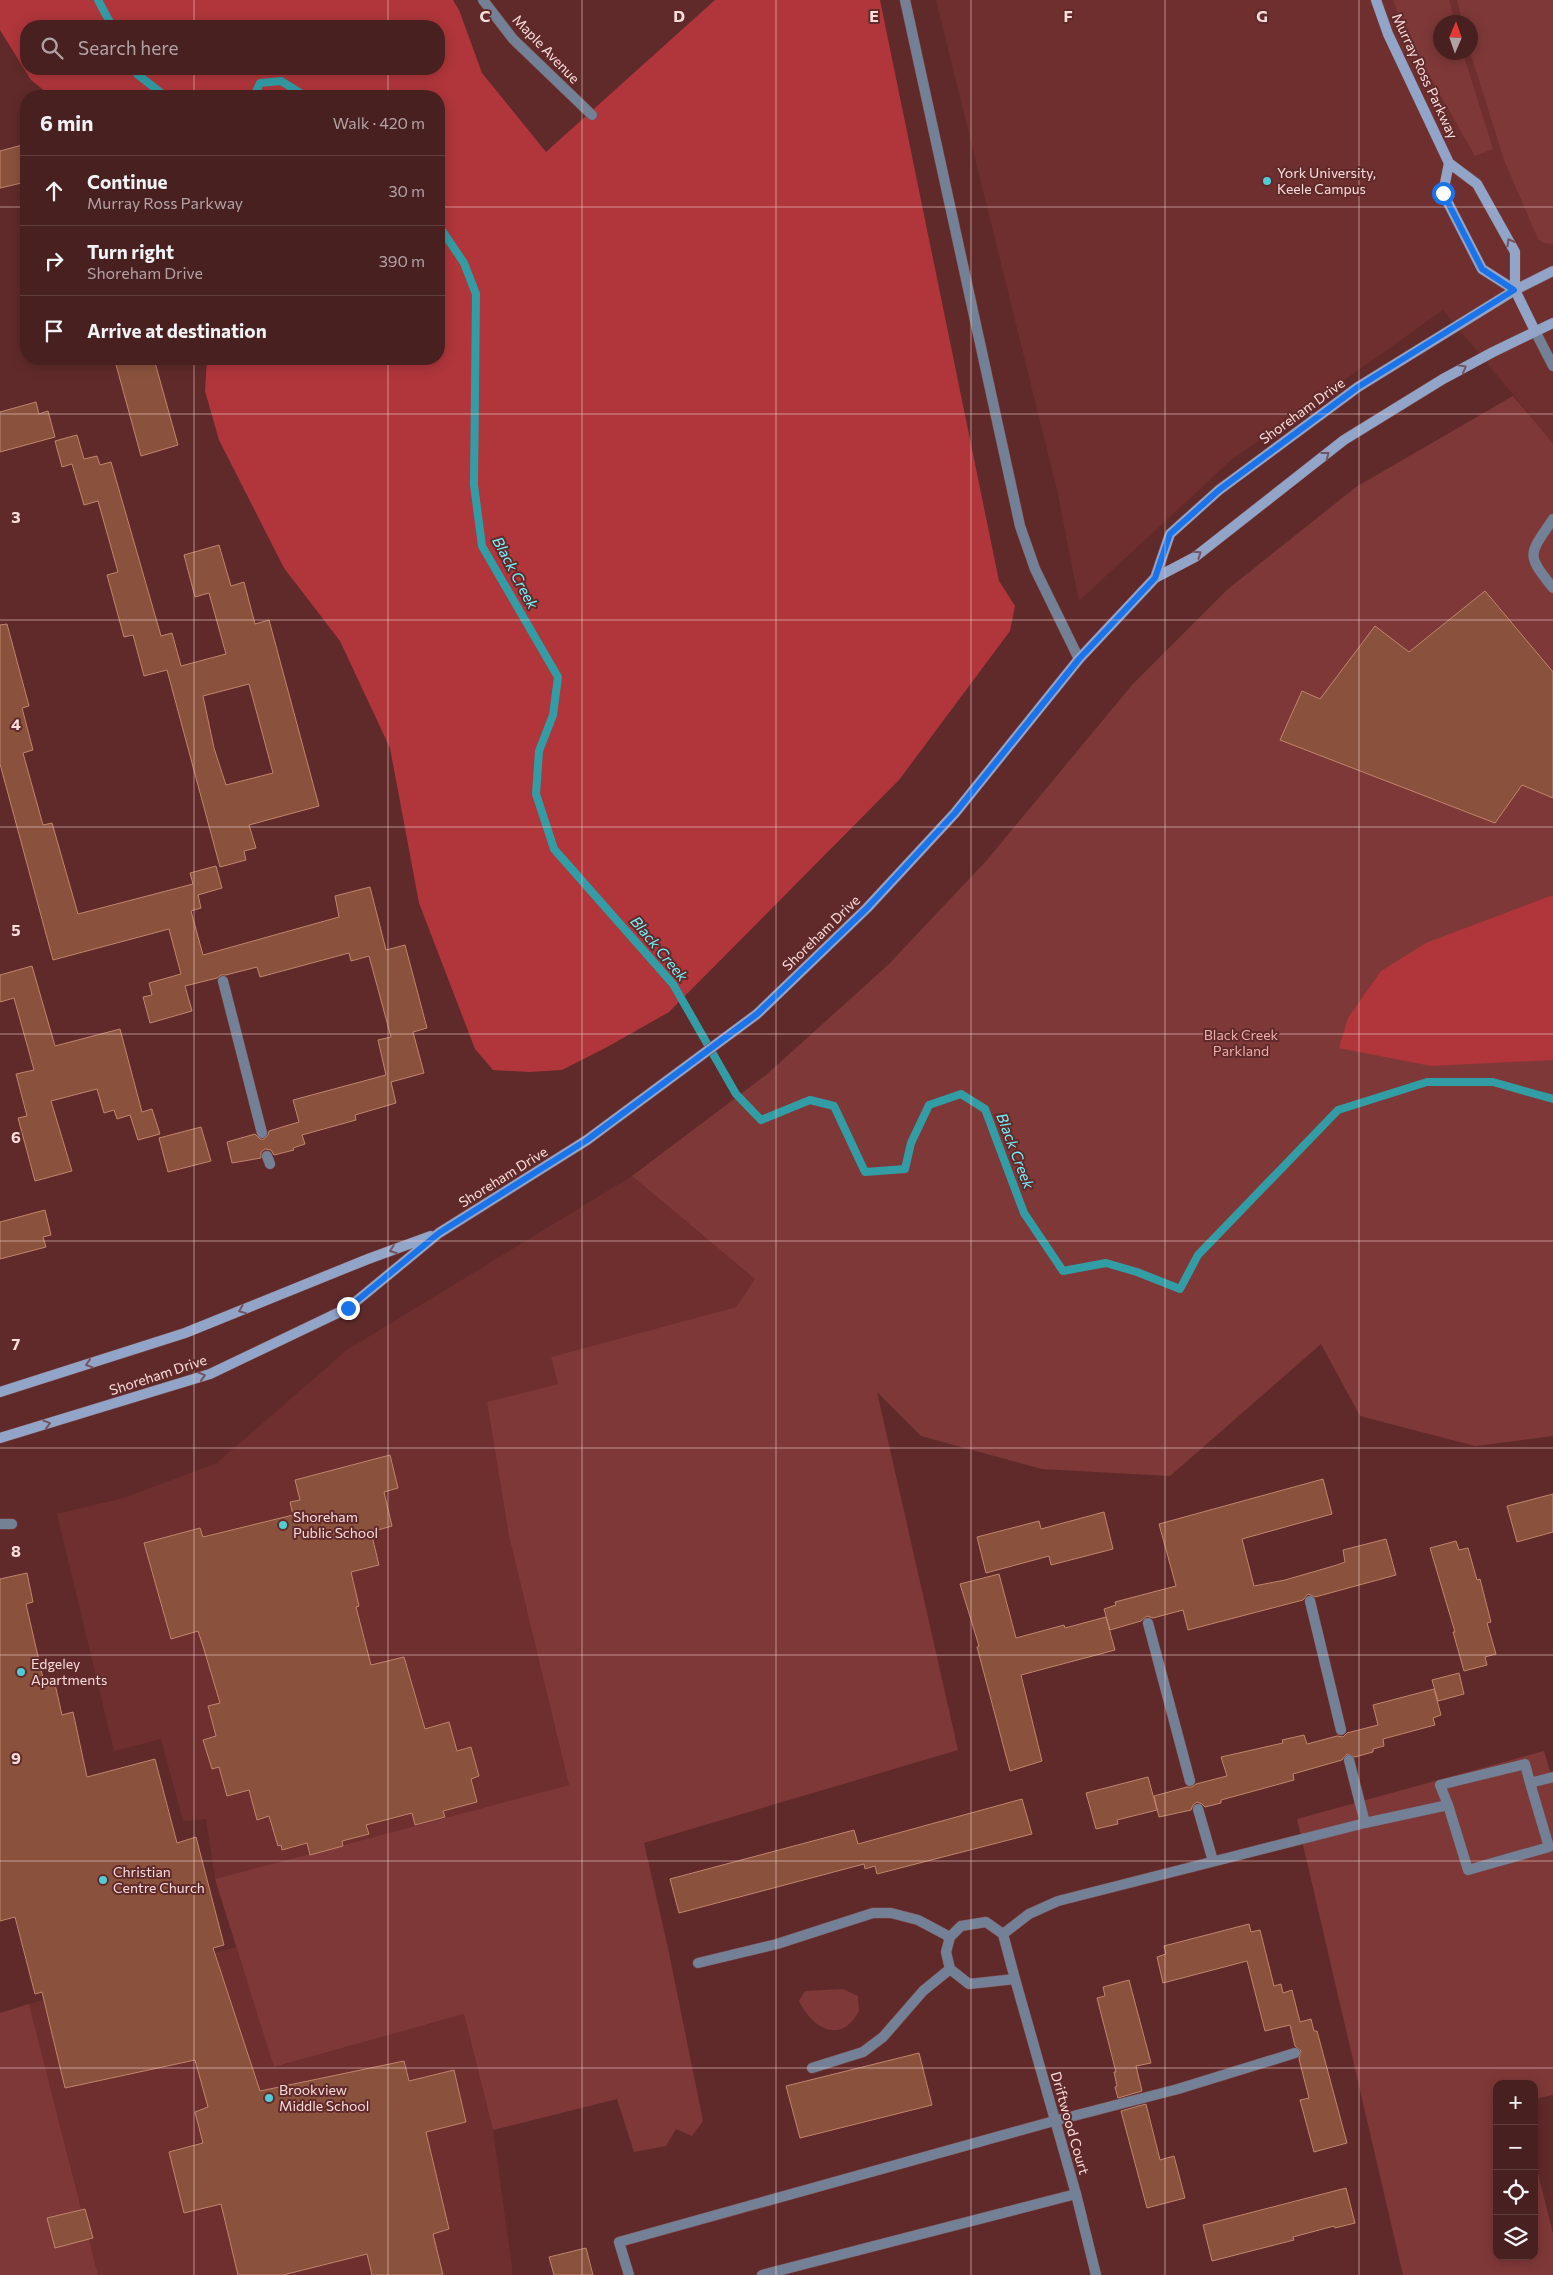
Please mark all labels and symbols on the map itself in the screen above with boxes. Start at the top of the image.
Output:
text: C [480,6,491,25]
text: D [673,6,685,25]
text: E [869,6,879,25]
text: F [1063,6,1073,25]
text: G [1256,6,1268,25]
street label: Murray Ross Parkway [1389,10,1462,141]
street label: Maple Avenue [509,11,583,87]
north arrow [1433,15,1478,60]
place label: York University, Keele Campus [1277,164,1376,197]
marker: York University, Keele Campus [1261,175,1273,187]
route start [1432,182,1455,205]
one-way arrow [1506,239,1516,248]
one-way arrow [1458,364,1467,374]
street label: Shoreham Drive [1256,374,1348,447]
one-way arrow [1320,452,1329,460]
text: 3 [11,507,21,526]
water label: Black Creek [489,533,543,613]
one-way arrow [1192,551,1202,560]
text: 4 [11,714,21,733]
street label: Shoreham Drive [778,891,863,974]
water label: Black Creek [627,912,693,985]
text: 5 [11,920,21,939]
park label: Black Creek Parkland [1204,1026,1279,1059]
water label: Black Creek [993,1110,1039,1192]
text: 6 [11,1127,21,1146]
street label: Shoreham Drive [455,1142,550,1211]
one-way arrow [389,1244,397,1254]
route end [337,1297,360,1320]
one-way arrow [238,1304,247,1314]
text: 7 [12,1334,21,1353]
street label: Shoreham Drive [107,1351,209,1398]
one-way arrow [85,1358,93,1368]
one-way arrow [197,1372,206,1382]
one-way arrow [42,1419,50,1429]
place label: Shoreham Public School [293,1508,378,1541]
marker: Shoreham Public School [277,1519,289,1531]
text: 8 [11,1541,21,1560]
place label: Edgeley Apartments [31,1655,107,1688]
marker: Edgeley Apartments [15,1666,27,1678]
text: 9 [11,1748,21,1767]
place label: Christian Centre Church [113,1863,205,1896]
marker: Christian Centre Church [97,1874,109,1886]
street label: Driftwood Court [1048,2069,1093,2177]
place label: Brookview Middle School [279,2081,369,2114]
marker: Brookview Middle School [263,2092,275,2104]

